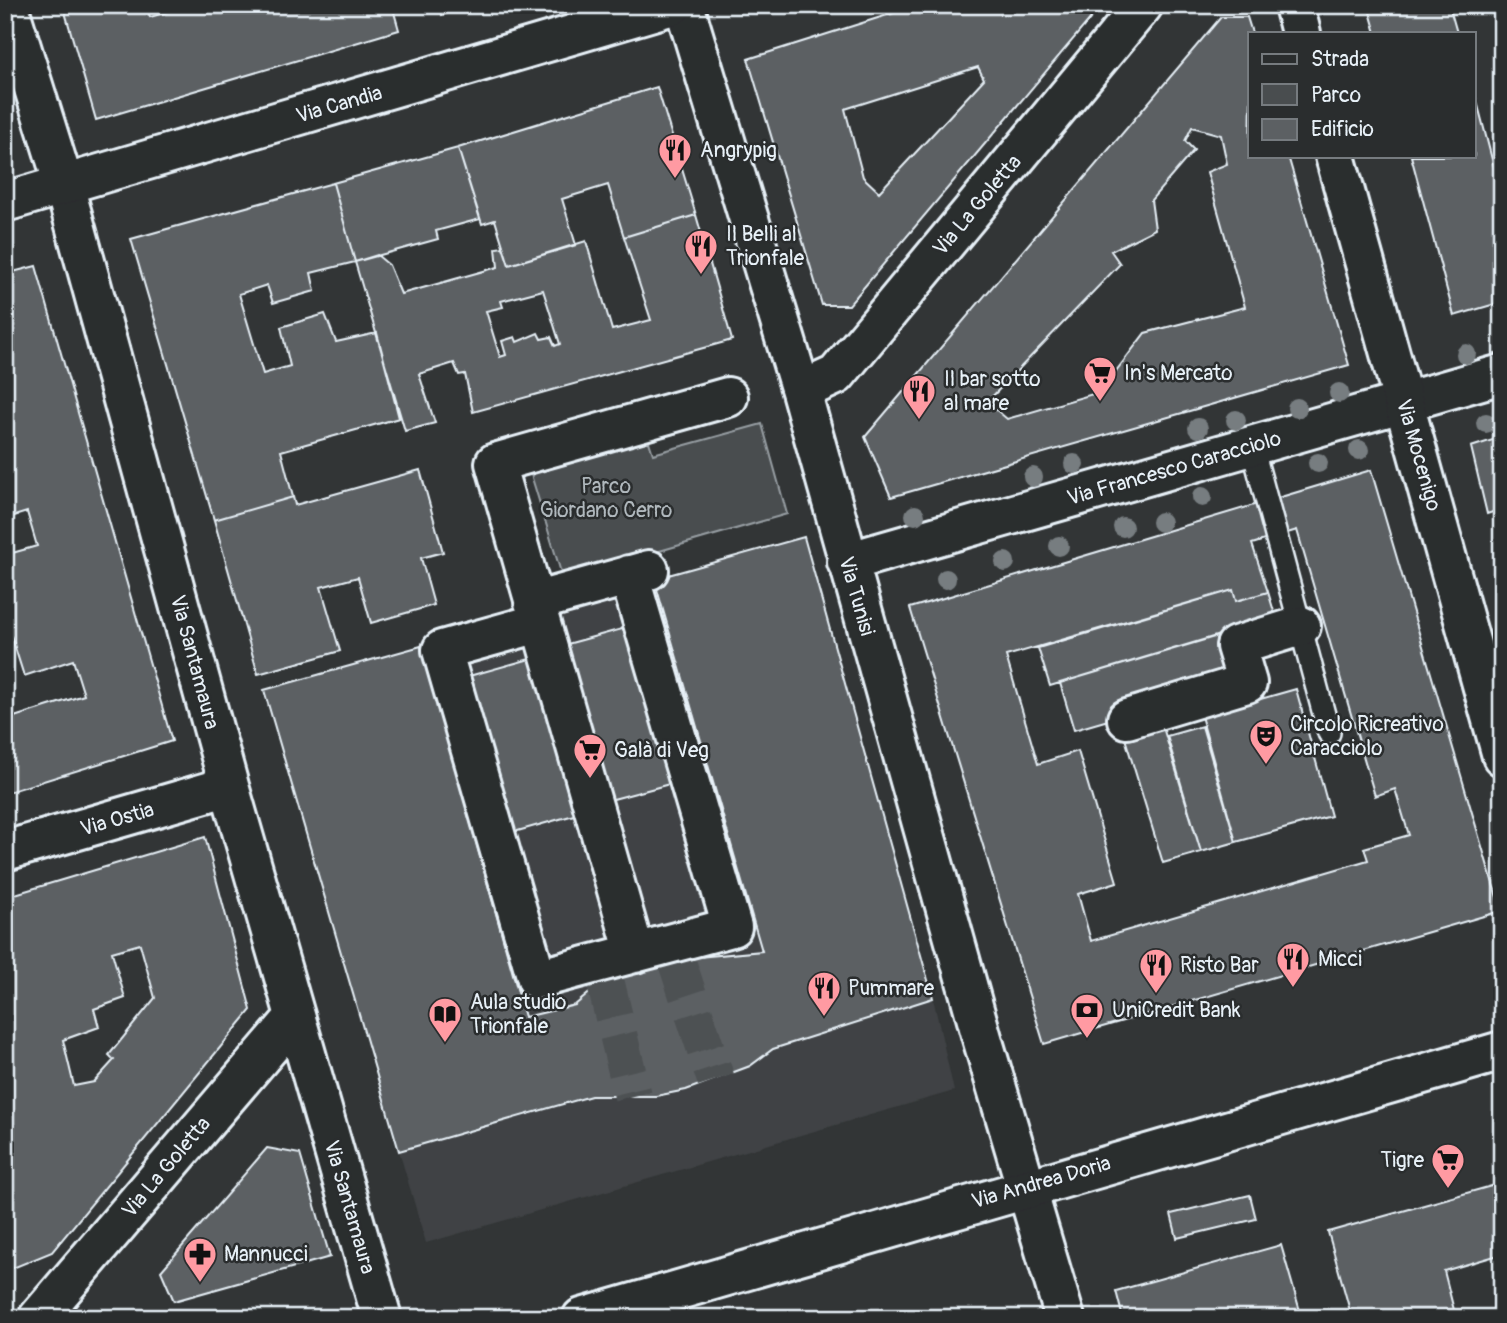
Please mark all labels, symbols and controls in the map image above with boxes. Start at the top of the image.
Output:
legend [1248,32,1476,158]
text: Strada [1311,46,1369,73]
street label: Via Candia [293,79,385,130]
text: Parco [1311,82,1361,109]
text: Edificio [1311,116,1374,143]
restaurant icon: Angrypig [656,131,694,180]
place label: Angrypig [700,137,777,164]
street label: Via La Goletta [927,149,1028,262]
place label: Il Belli al Trionfale [726,221,805,272]
restaurant icon: Il Belli al Trionfale [682,227,720,276]
supermarket icon: In's Mercato [1081,354,1119,403]
place label: In's Mercato [1124,360,1232,387]
place label: Il bar sotto al mare [944,366,1040,417]
restaurant icon: Il bar sotto al mare [900,372,938,421]
street label: Via Mocenigo [1390,396,1447,514]
street label: Via Francesco Caracciolo [1064,425,1284,512]
park label: Parco Giordano Cerro [540,473,672,524]
street label: Via Tunisi [832,553,881,639]
street label: Via Santamaura [164,592,225,732]
place label: Circolo Ricreativo Caracciolo [1290,711,1444,762]
theatre icon: Circolo Ricreativo Caracciolo [1247,717,1285,766]
supermarket icon: Galà di Veg [571,731,609,780]
place label: Galà di Veg [614,737,709,764]
street label: Via Ostia [77,796,157,843]
restaurant icon: Micci [1274,940,1312,989]
restaurant icon: Risto Bar [1137,946,1175,995]
place label: Micci [1318,946,1362,973]
place label: Risto Bar [1180,952,1259,979]
restaurant icon: Pummare [805,969,843,1018]
place label: Pummare [848,975,935,1002]
place label: Aula studio Trionfale [470,989,566,1040]
bank icon: UniCredit Bank [1068,991,1106,1040]
library icon: Aula studio Trionfale [426,995,464,1044]
place label: UniCredit Bank [1112,997,1241,1024]
street label: Via La Goletta [116,1111,217,1224]
street label: Via Santamaura [318,1137,381,1277]
supermarket icon: Tigre [1429,1141,1467,1190]
place label: Tigre [1381,1147,1425,1174]
street label: Via Andrea Doria [968,1150,1114,1215]
pharmacy icon: Mannucci [181,1235,219,1284]
place label: Mannucci [224,1241,308,1268]

